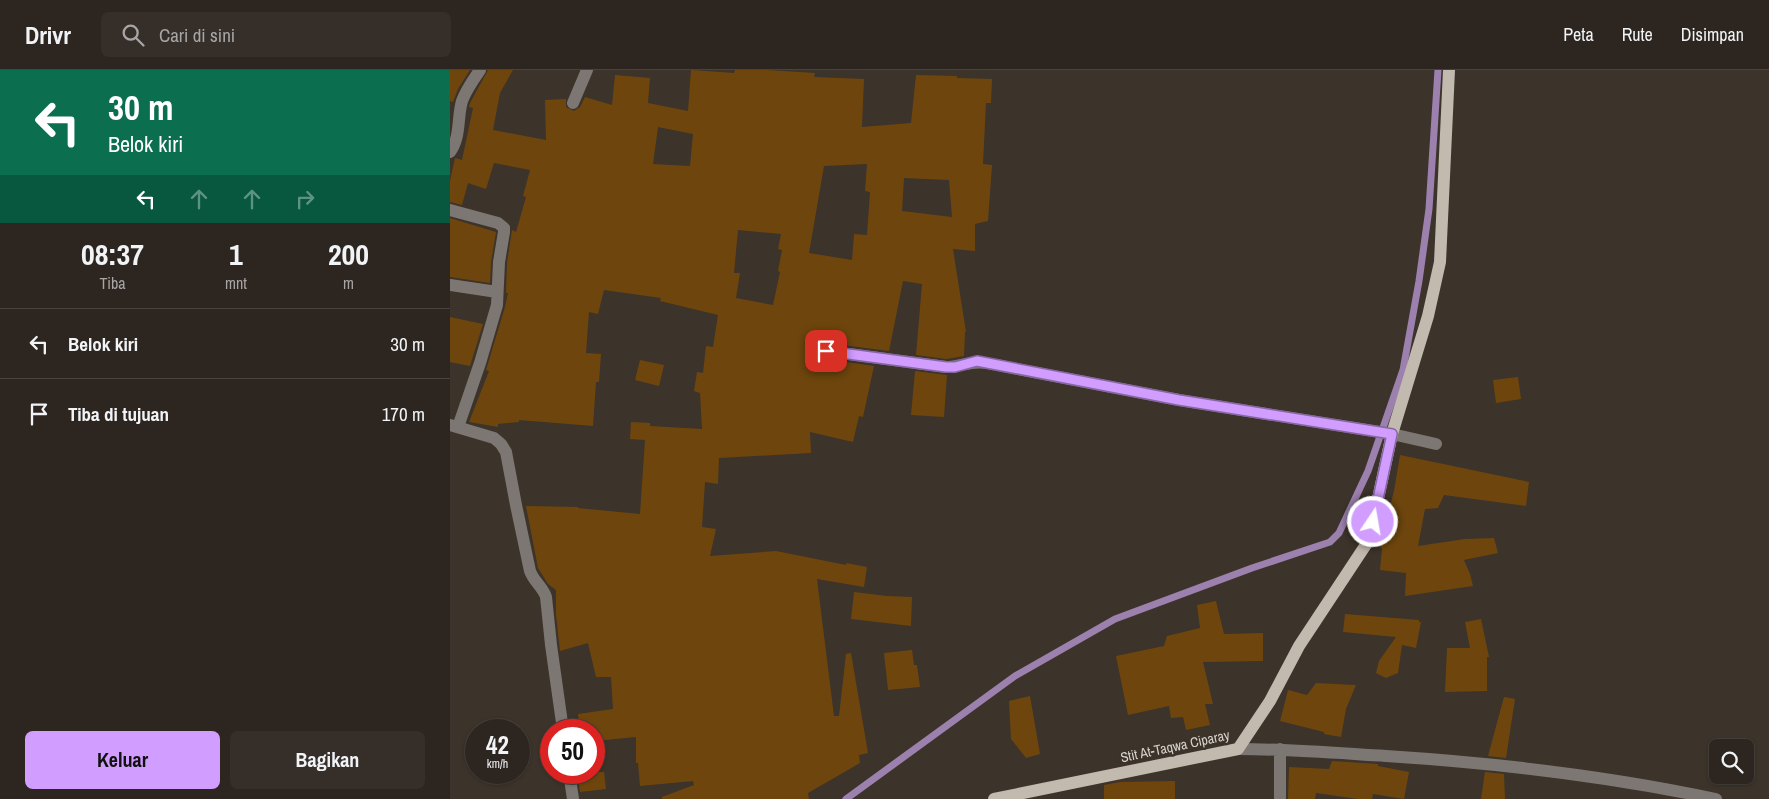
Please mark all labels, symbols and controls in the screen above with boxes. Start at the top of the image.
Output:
search box [101,12,451,57]
text: Drivr [25,19,71,51]
icon: search [119,21,147,49]
text: Cari di sini [159,22,235,48]
text: Peta [1563,22,1594,47]
text: Rute [1622,22,1653,47]
text: Disimpan [1681,22,1744,47]
text: 30 m [108,84,173,131]
icon: left [25,90,90,155]
text: Belok kiri [108,129,183,159]
icon: left [132,185,160,213]
icon: ahead [185,185,213,213]
icon: ahead [238,185,266,213]
icon: right [291,185,319,213]
text: 08:37 [81,234,144,274]
text: 1 [229,234,243,274]
text: 200 [328,234,369,274]
text: Tiba [100,272,125,294]
text: mnt [225,272,247,294]
text: m [343,272,354,294]
icon: left [25,330,53,358]
pin [805,330,847,372]
text: Belok kiri [68,331,138,357]
text: 30 m [390,331,425,357]
icon: arrive [812,337,840,365]
icon: arrive [25,400,53,428]
text: Tiba di tujuan [68,401,169,427]
text: 170 m [382,401,425,427]
position arrow [1346,495,1398,547]
speed limit sign: 50 [540,719,605,784]
street label: Stit At-Taqwa Ciparay [1119,726,1232,766]
text: 42 [486,728,509,762]
button: Keluar [25,731,220,789]
button: Bagikan [230,731,425,789]
map controls [1709,739,1754,784]
button: search [1709,739,1754,784]
text: km/h [487,756,508,772]

